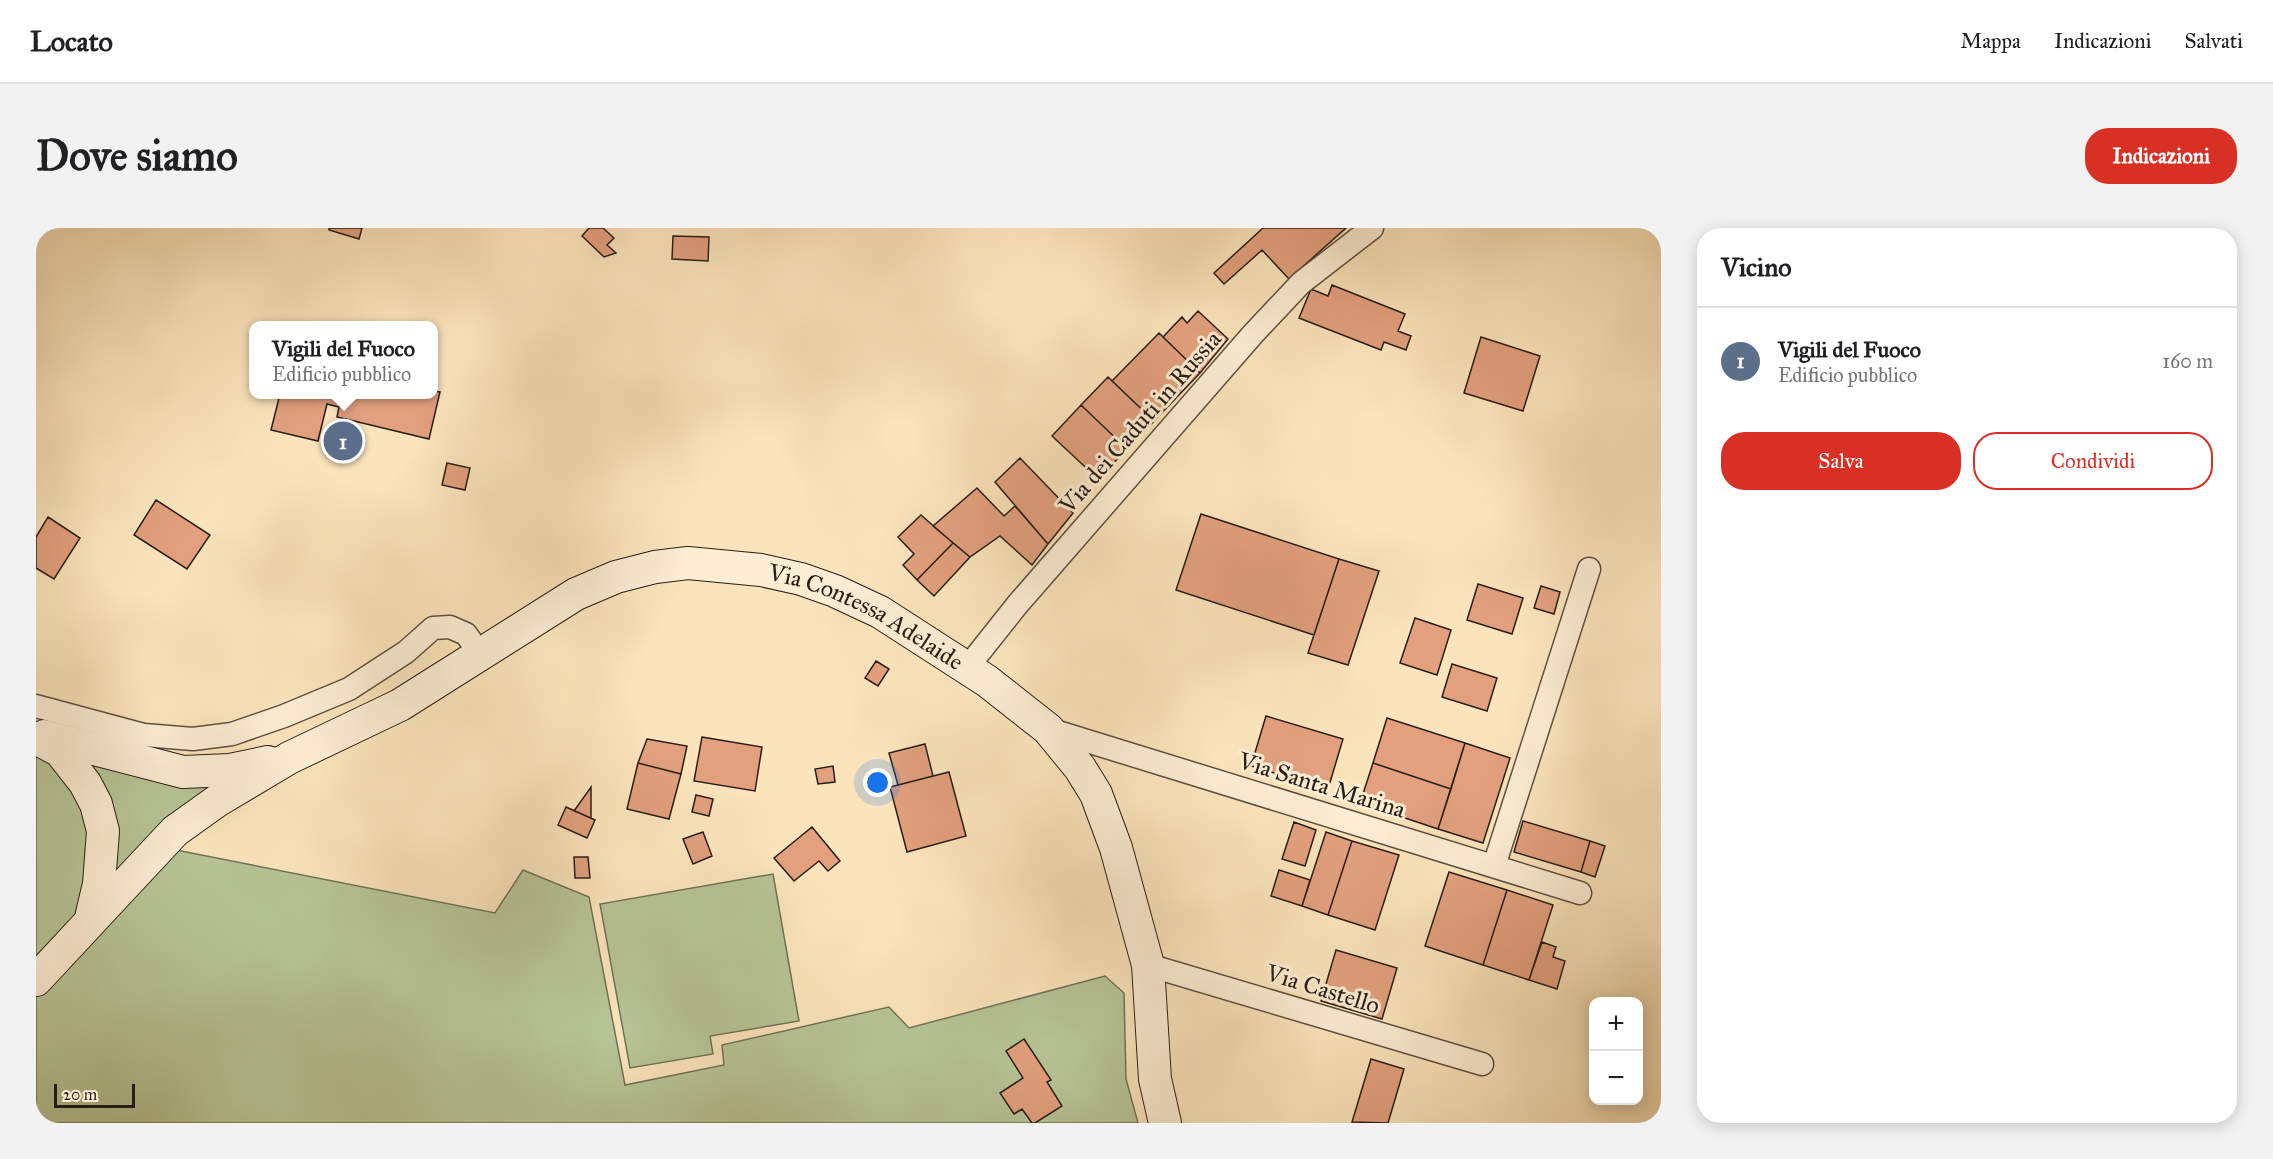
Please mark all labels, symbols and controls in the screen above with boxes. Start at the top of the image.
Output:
text: Locato [30,24,113,59]
text: Mappa [1961,28,2021,54]
text: Indicazioni [2054,28,2152,54]
text: Salvati [2185,28,2243,54]
button: Indicazioni [2085,128,2237,184]
text: Dove siamo [36,130,238,182]
text: Vicino [1721,251,1792,283]
popup [249,321,438,399]
street label: Via dei Caduti in Russia [1052,324,1228,520]
text: Vigili del Fuoco [272,335,415,362]
text: Vigili del Fuoco [1778,336,1921,363]
text: 1 [1737,349,1744,373]
text: 160 m [2162,349,2213,373]
text: Edificio pubblico [272,362,411,386]
text: Edificio pubblico [1778,363,1917,387]
pin: 1 [324,418,362,464]
button: Salva [1721,432,1961,490]
button: Condividi [1973,432,2213,490]
street label: Via Contessa Adelaide [765,557,969,677]
street label: Via Santa Marina [1234,745,1410,825]
your location [863,768,892,797]
street label: Via Castello [1261,957,1384,1021]
map controls [1589,997,1643,1105]
button: + [1589,997,1643,1051]
button: − [1589,1051,1643,1105]
scale bar [54,1081,135,1108]
text: 20 m [63,1085,97,1104]

